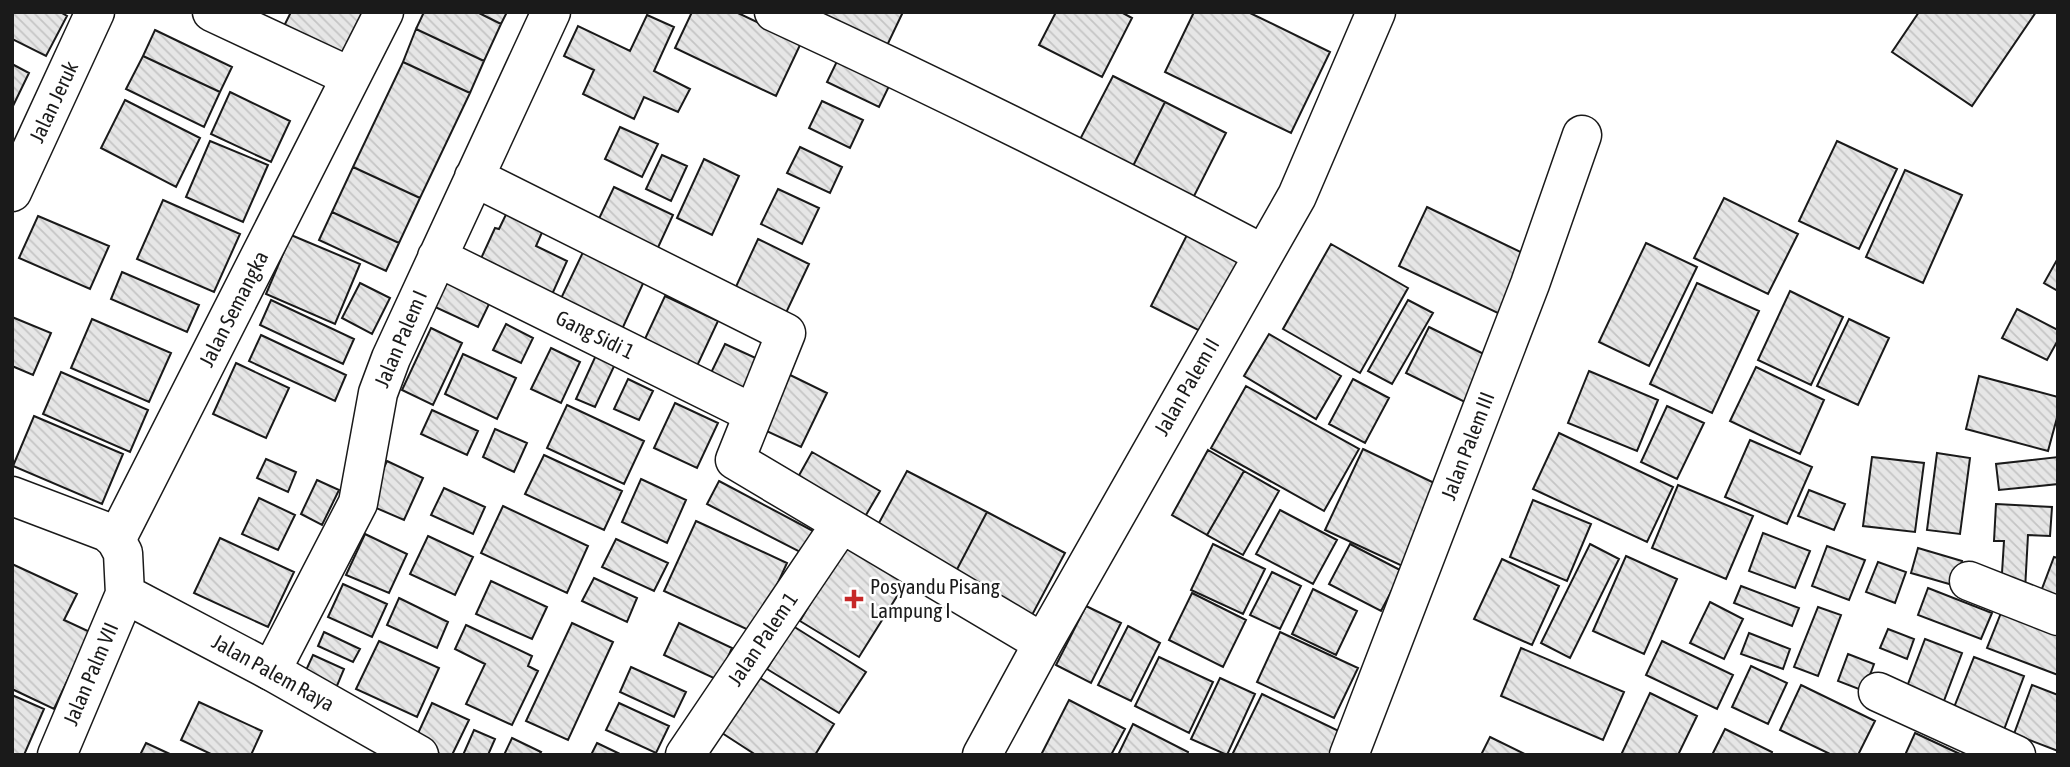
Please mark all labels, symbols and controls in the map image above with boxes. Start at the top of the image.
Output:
street label: Jalan Jeruk [24,57,82,146]
street label: Jalan Semangka [194,247,272,370]
street label: Jalan Palem I [369,287,431,391]
street label: Gang Sidi 1 [552,305,639,363]
street label: Jalan Palem II [1149,334,1224,439]
street label: Jalan Palem III [1436,388,1499,503]
place label: Posyandu Pisang Lampung I [870,574,1000,622]
street label: Jalan Palem 1 [722,587,802,690]
marker: Posyandu Pisang Lampung I [844,589,864,609]
street label: Jalan Palm VII [58,619,122,729]
street label: Jalan Palem Raya [208,629,339,716]

